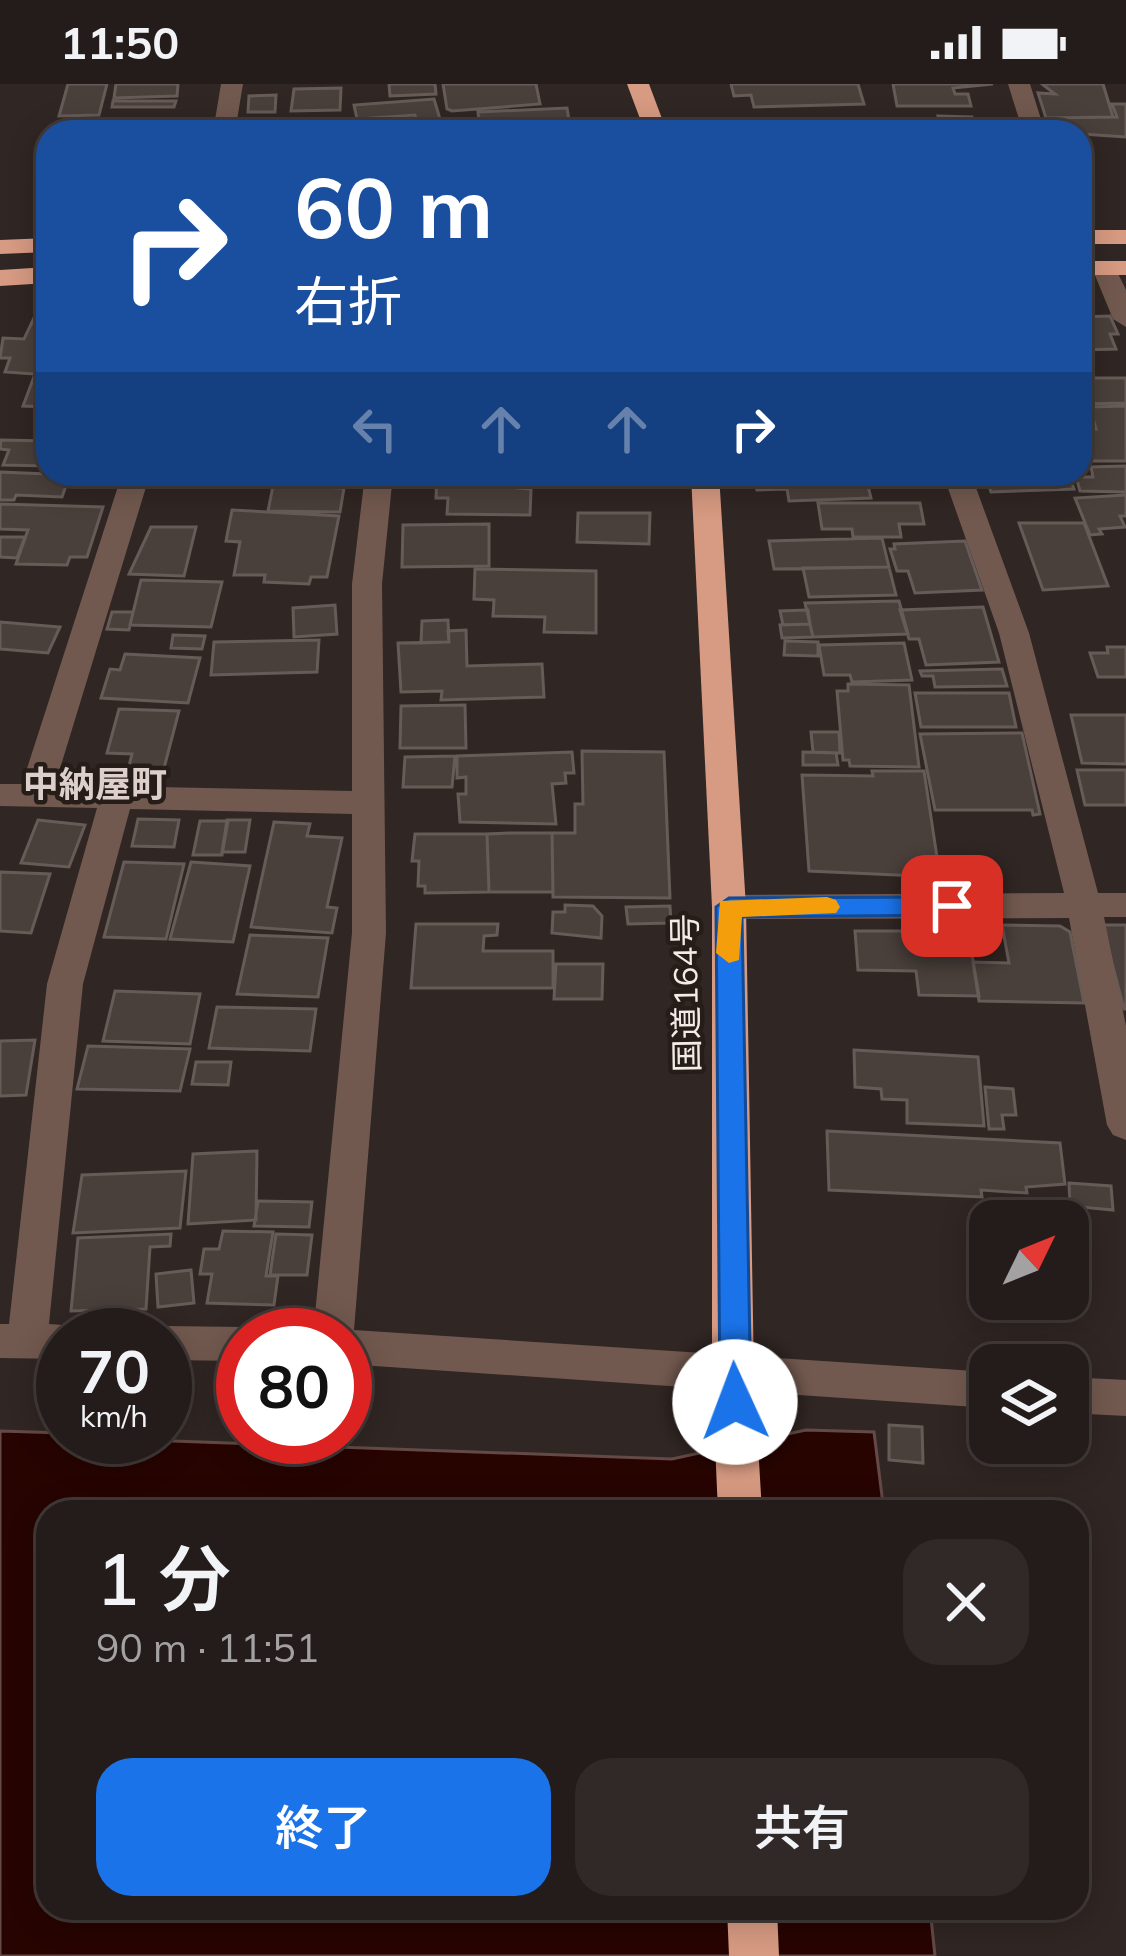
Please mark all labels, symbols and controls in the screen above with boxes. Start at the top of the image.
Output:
text: 11:50 [60,14,179,70]
text: 60 m [294,154,493,259]
icon: right [96,168,252,324]
text: 右折 [294,267,402,335]
icon: left [342,396,408,462]
icon: ahead [468,396,534,462]
icon: ahead [594,396,660,462]
icon: right [720,396,786,462]
district label: 中納屋町 [23,761,167,806]
pin [901,855,1003,957]
icon: arrive [919,873,985,939]
street label: 国道164号 [663,913,707,1073]
north arrow [969,1200,1089,1320]
map controls [969,1200,1089,1464]
speed limit sign: 80 [216,1308,372,1464]
text: 70 [78,1333,150,1408]
position arrow [672,1339,798,1465]
button: layers [969,1344,1089,1464]
text: km/h [80,1397,148,1435]
text: 1 分 [96,1533,230,1623]
button: close [903,1539,1029,1665]
text: 90 m · 11:51 [96,1623,319,1672]
button: 終了 [96,1758,551,1896]
button: 共有 [575,1758,1029,1896]

